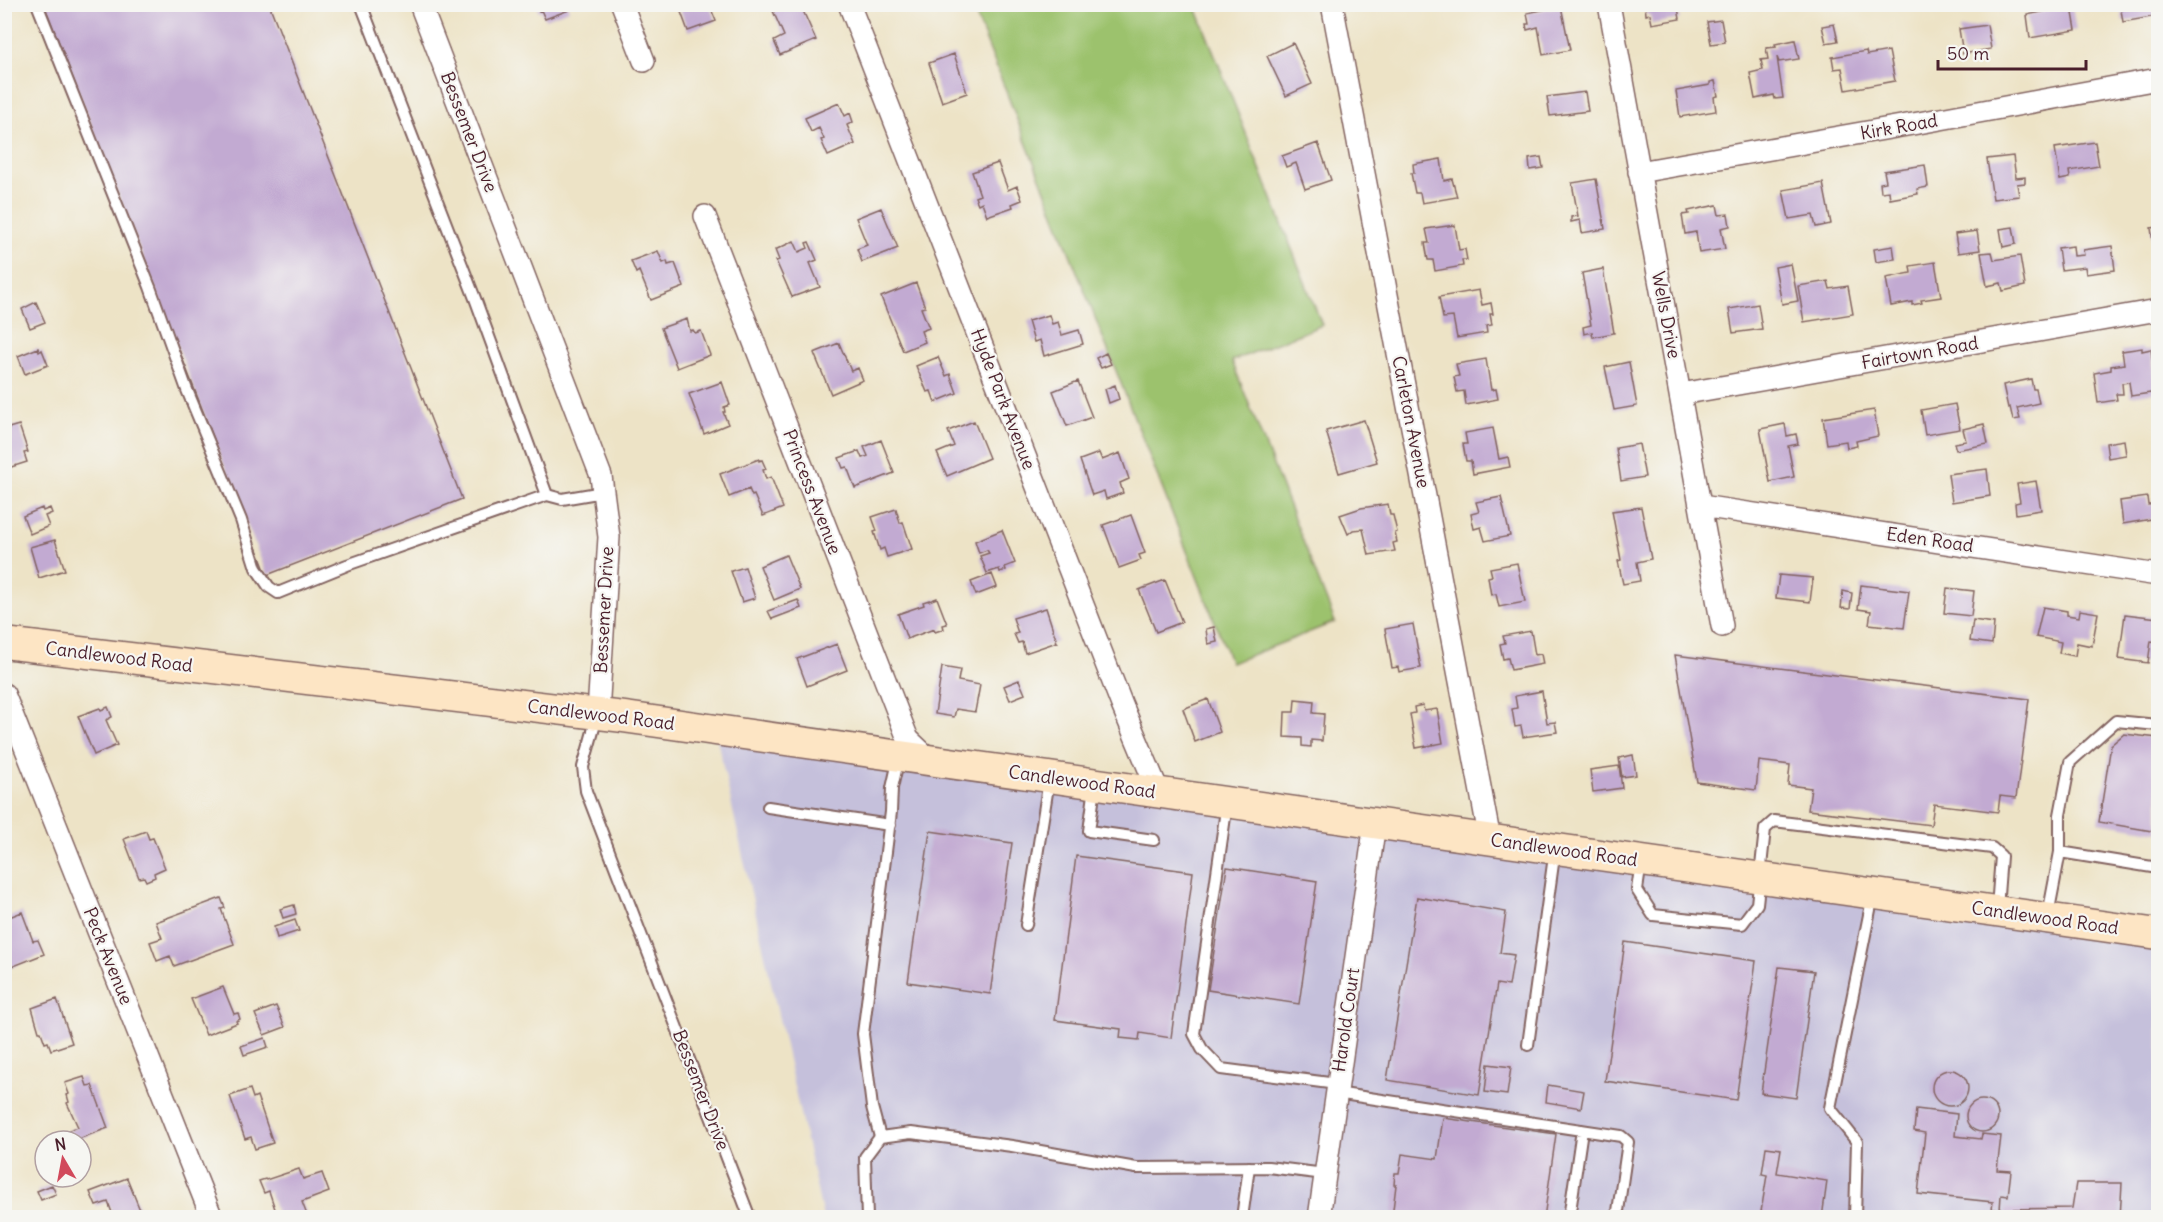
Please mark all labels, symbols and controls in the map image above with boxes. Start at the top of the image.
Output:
scale bar [1938,33,2086,71]
text: 50 m [1947,42,1989,65]
street label: Bessemer Drive [436,68,503,195]
street label: Kirk Road [1858,108,1940,145]
street label: Wells Drive [1647,269,1686,361]
street label: Hyde Park Avenue [966,325,1041,473]
street label: Fairtown Road [1860,331,1981,374]
street label: Carleton Avenue [1387,354,1436,490]
street label: Princess Avenue [778,426,847,558]
street label: Eden Road [1885,522,1975,557]
street label: Bessemer Drive [589,546,618,674]
street label: Candlewood Road [44,636,194,677]
street label: Candlewood Road [526,694,676,735]
street label: Candlewood Road [1007,760,1157,803]
street label: Candlewood Road [1489,828,1639,871]
street label: Candlewood Road [1970,896,2120,939]
street label: Peck Avenue [79,904,138,1008]
street label: Harold Court [1327,966,1364,1074]
street label: Bessemer Drive [668,1026,735,1153]
north arrow [33,1129,93,1189]
text: N [53,1133,68,1155]

